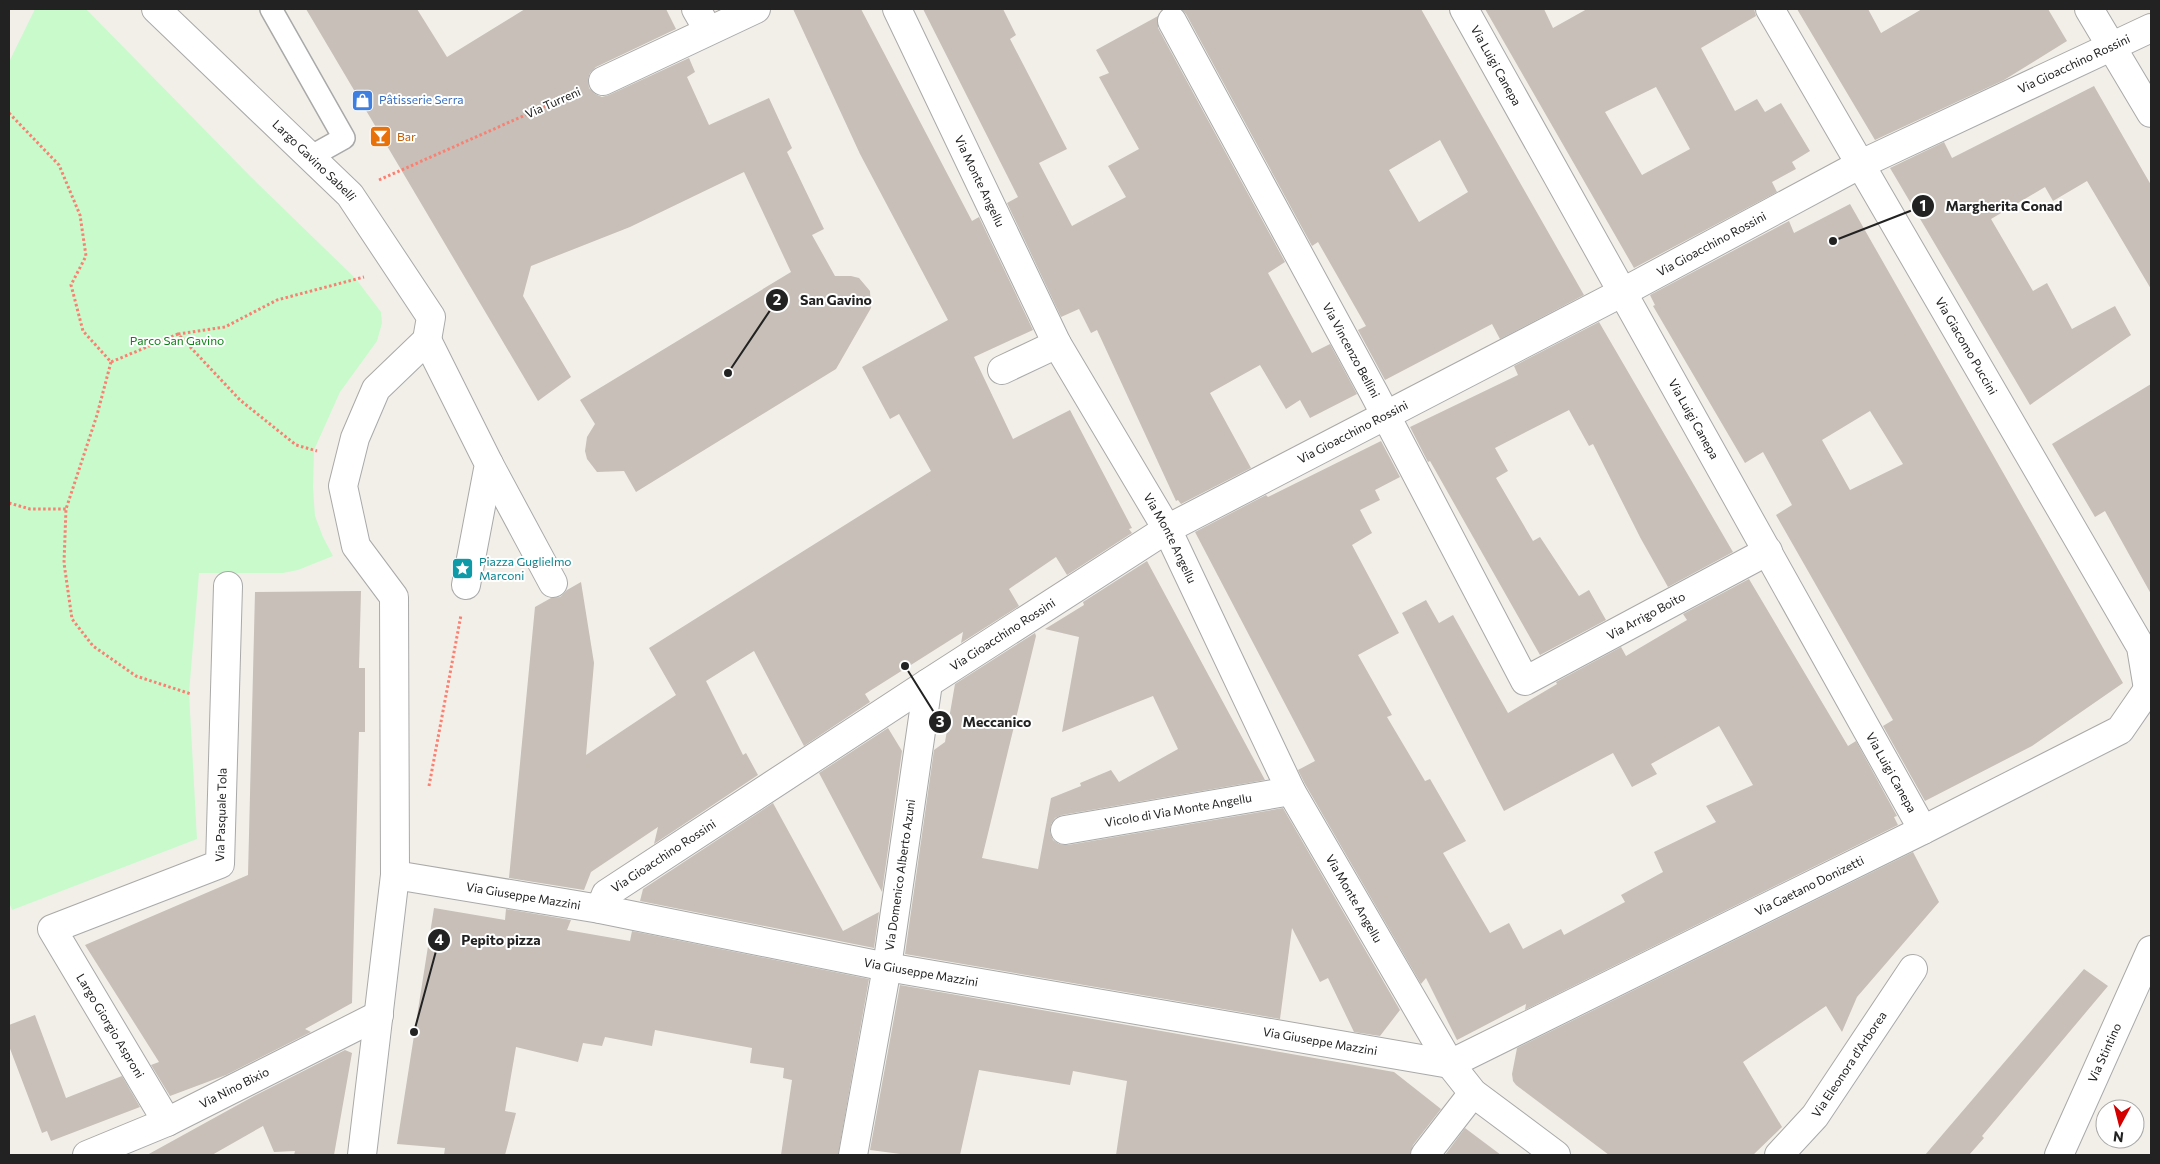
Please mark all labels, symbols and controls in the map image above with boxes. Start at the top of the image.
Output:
street label: Via Luigi Canepa [1469,23,1525,108]
street label: Via Gioacchino Rossini [2015,31,2132,95]
street label: Via Turreni [523,84,582,120]
shop icon: Pâtisserie Serra [351,88,375,112]
place label: Pâtisserie Serra [379,92,464,106]
street label: Largo Gavino Sabelli [270,117,360,203]
bar icon: Bar [369,125,393,149]
place label: Bar [397,129,416,143]
street label: Via Monte Angellu [952,133,1008,229]
callout: Margherita Conad [1910,192,2072,221]
text: 1 [1920,196,1926,214]
text: Margherita Conad [1946,197,2062,214]
street label: Via Gioacchino Rossini [1654,208,1768,279]
callout: San Gavino [765,285,882,314]
text: 2 [773,290,781,308]
text: San Gavino [800,291,872,308]
street label: Via Giacomo Puccini [1933,294,2001,397]
street label: Via Vincenzo Bellini [1320,300,1383,400]
park label: Parco San Gavino [130,333,224,347]
street label: Via Luigi Canepa [1666,376,1722,461]
street label: Via Gioacchino Rossini [1295,397,1410,466]
street label: Via Monte Angellu [1141,490,1200,585]
place label: Piazza Guglielmo Marconi [479,554,572,582]
place icon: Piazza Guglielmo Marconi [451,557,475,581]
street label: Via Arrigo Boito [1604,589,1687,642]
street label: Via Gioacchino Rossini [947,595,1057,673]
callout: Meccanico [927,707,1041,736]
text: 3 [936,712,945,730]
text: Meccanico [963,713,1031,730]
street label: Via Luigi Canepa [1864,730,1920,815]
street label: Via Pasquale Tola [212,768,229,862]
street label: Vicolo di Via Monte Angellu [1104,790,1253,829]
street label: Via Domenico Alberto Azuni [881,798,917,952]
street label: Via Gioacchino Rossini [608,816,718,895]
street label: Via Monte Angellu [1323,852,1386,945]
street label: Via Gaetano Donizetti [1752,852,1866,918]
street label: Via Giuseppe Mazzini [465,879,582,912]
callout: Pepito pizza [426,925,551,954]
text: 4 [434,930,444,948]
text: Pepito pizza [461,931,541,948]
street label: Via Giuseppe Mazzini [863,954,979,989]
street label: Largo Giorgio Asproni [74,971,148,1080]
street label: Via Eleonora d'Arborea [1808,1008,1889,1120]
street label: Via Stintino [2084,1020,2123,1084]
street label: Via Giuseppe Mazzini [1262,1024,1378,1057]
street label: Via Nino Bixio [197,1064,271,1110]
north arrow [2095,1099,2145,1149]
text: N [2112,1128,2125,1146]

